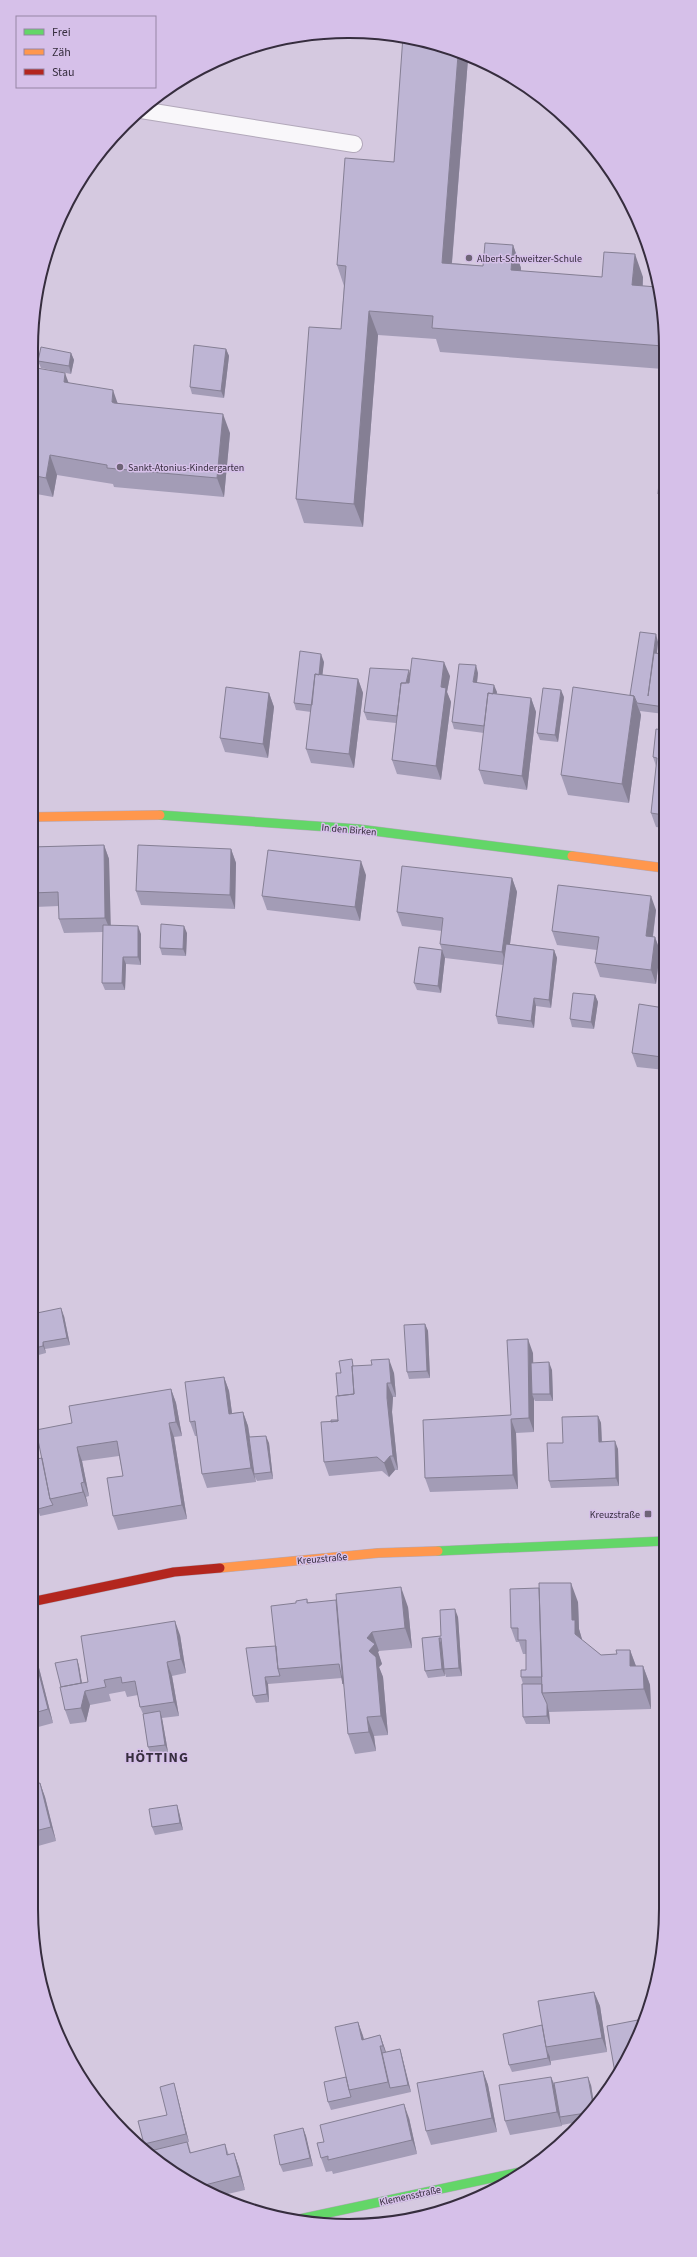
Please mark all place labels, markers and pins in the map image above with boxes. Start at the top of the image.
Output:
place label: Albert-Schweitzer-Schule [477,252,582,266]
marker: Albert-Schweitzer-Schule [464,253,474,263]
place label: Sankt-Atonius-Kindergarten [128,461,244,475]
marker: Sankt-Atonius-Kindergarten [115,462,125,472]
place label: Kreuzstraße [590,1508,640,1522]
marker: Kreuzstraße [643,1509,653,1519]

